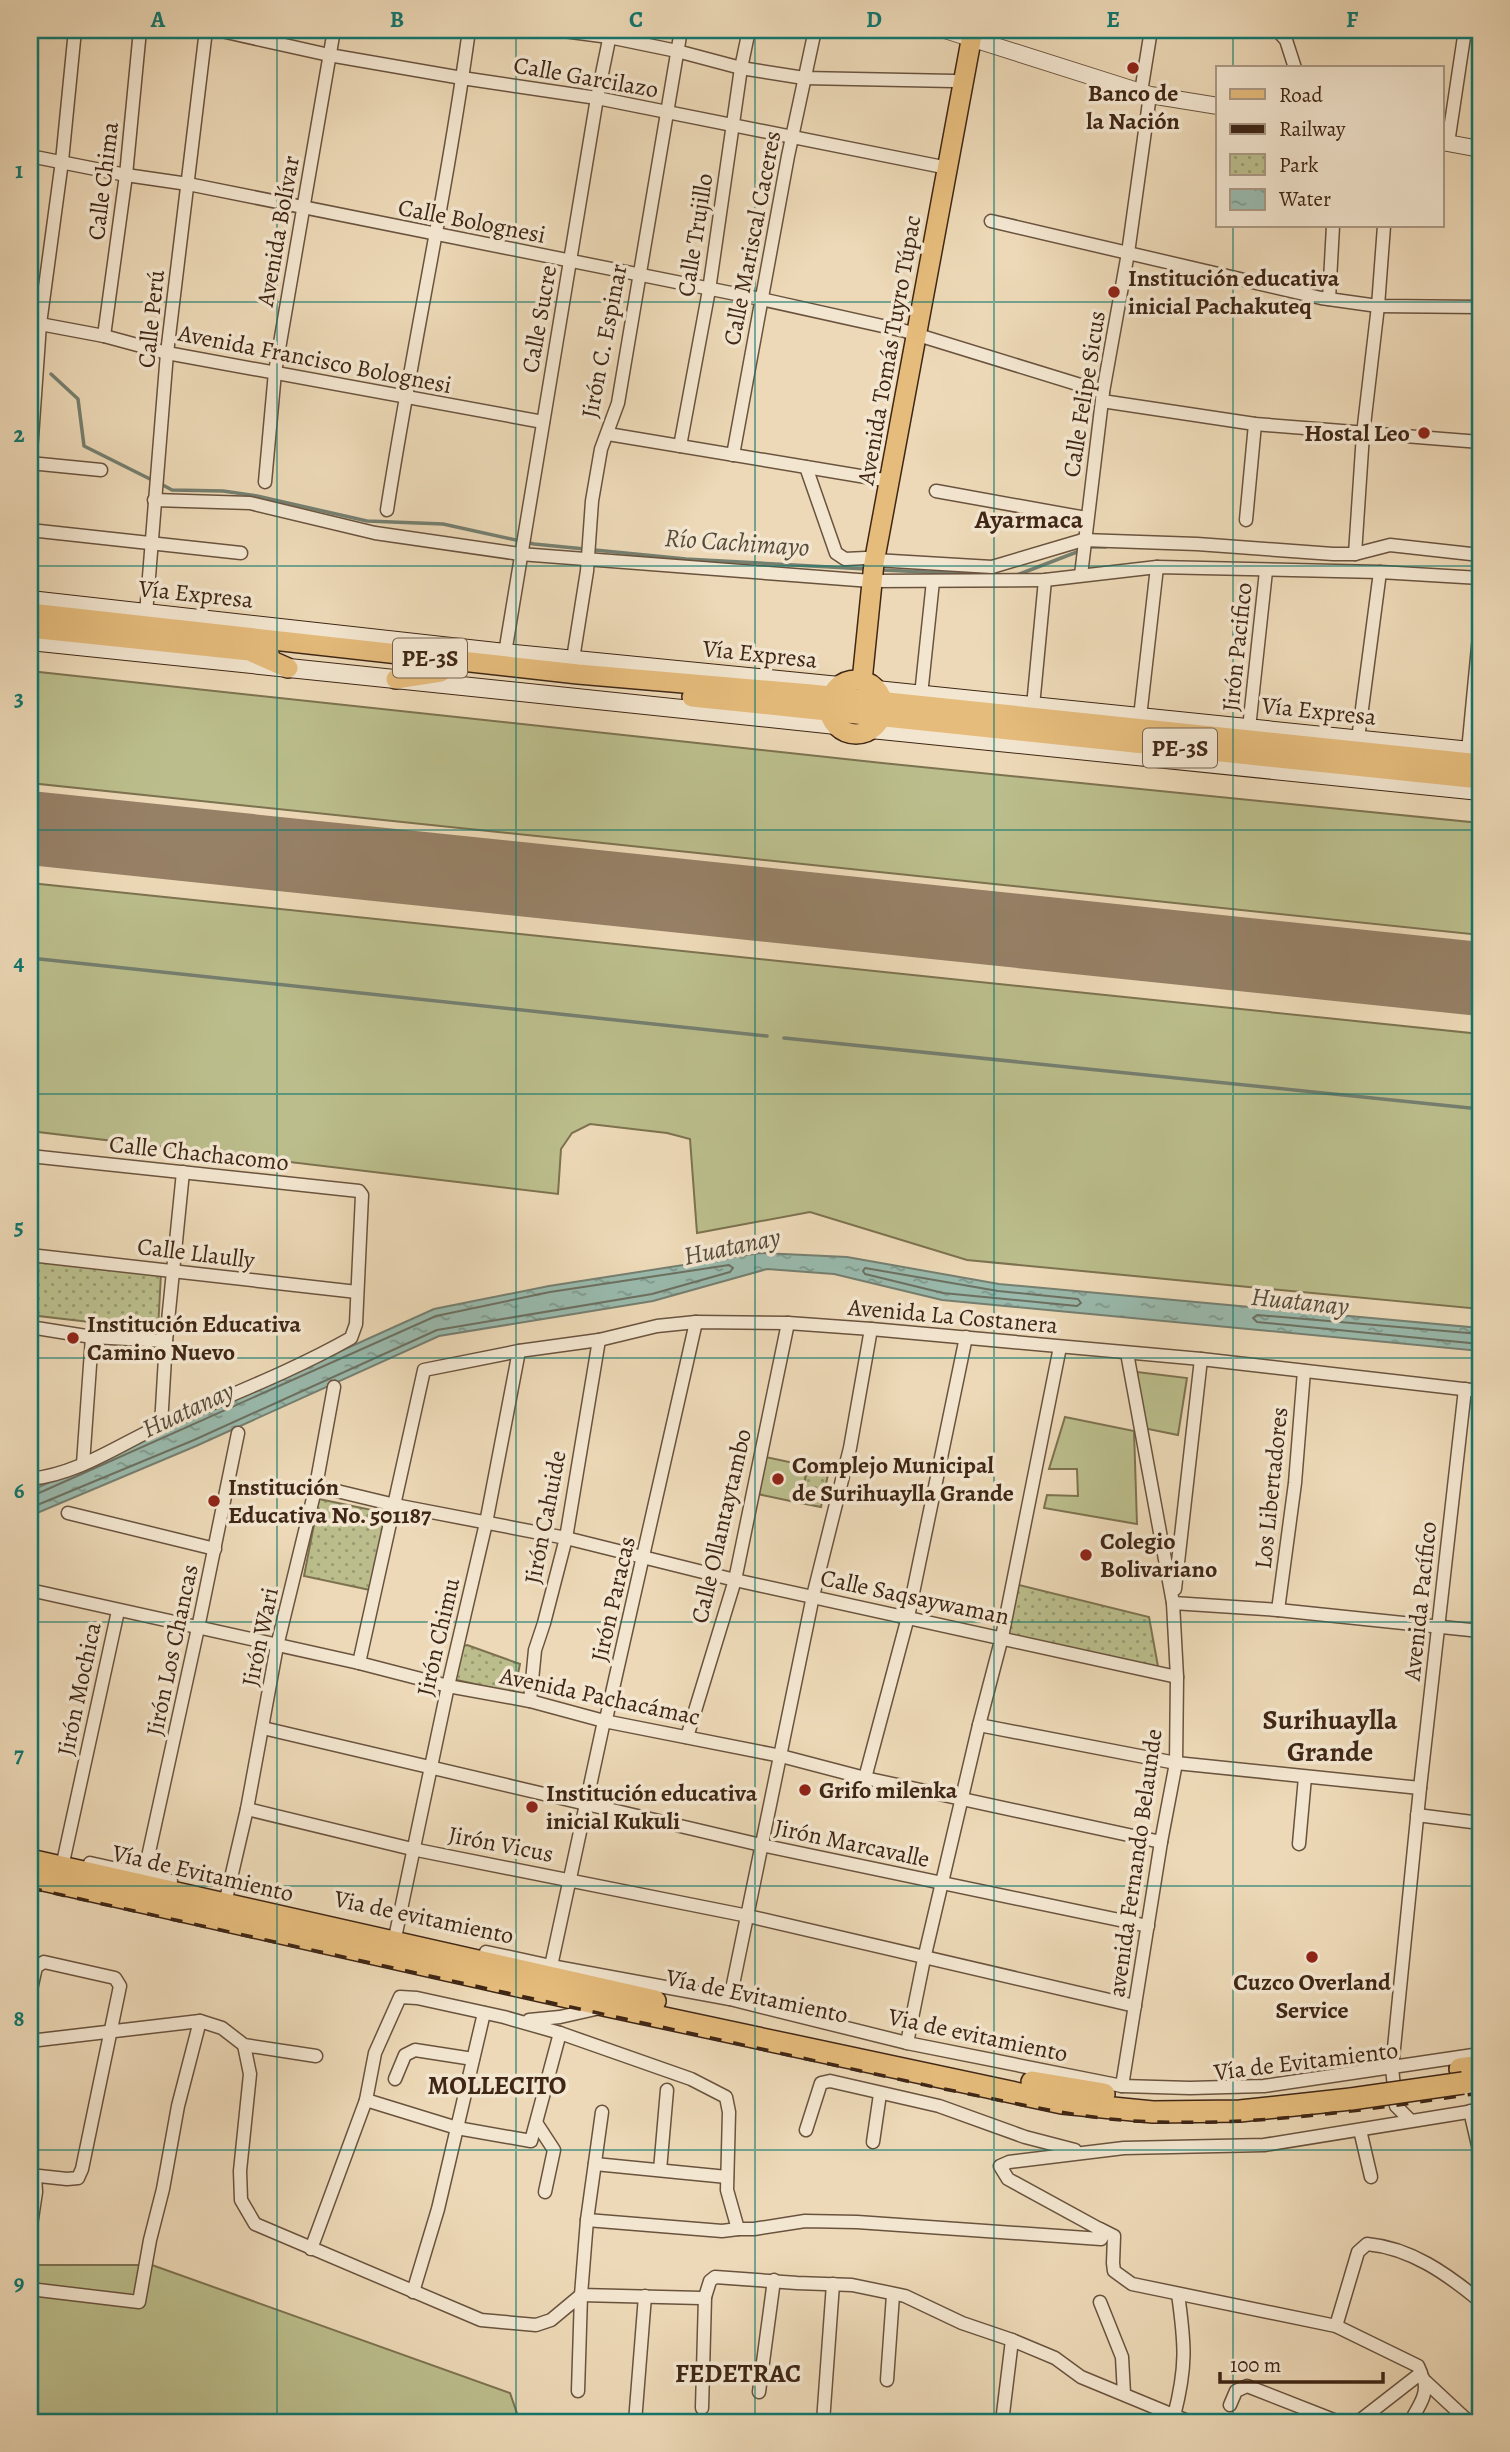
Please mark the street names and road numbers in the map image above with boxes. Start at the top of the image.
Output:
street label: Calle Garcilazo [511,49,661,105]
street label: Calle Chima [80,119,126,242]
street label: Calle Mariscal Caceres [715,128,789,348]
street label: Avenida Bolívar [249,153,307,310]
street label: Calle Trujillo [669,171,721,299]
street label: Calle Bolognesi [396,191,548,251]
street label: Avenida Tomás Tuyro Túpac [849,212,929,488]
street label: Jirón C. Espinar [573,261,635,421]
street label: Calle Sucre [514,263,564,375]
street label: Calle Perú [130,268,172,370]
street label: Calle Felipe Sicus [1055,308,1113,480]
street label: Avenida Francisco Bolognesi [175,317,454,401]
street label: Vía Expresa [136,572,256,616]
street label: Jirón Pacifico [1214,581,1260,713]
street label: Vía Expresa [700,632,820,676]
road number: PE-3S [393,638,467,678]
street label: Vía Expresa [1259,689,1379,733]
road number: PE-3S [1143,728,1217,768]
street label: Calle Chachacomo [108,1128,290,1178]
street label: Calle Llaully [135,1230,257,1276]
street label: Avenida La Costanera [846,1291,1060,1341]
street label: Los Libertadores [1247,1405,1295,1571]
street label: Calle Ollantaytambo [683,1426,759,1626]
street label: Jirón Cahuide [516,1448,574,1586]
street label: Avenida Pacífico [1396,1520,1444,1683]
street label: Jirón Paracas [583,1533,643,1665]
street label: Jirón Los Chancas [138,1561,206,1739]
street label: Calle Saqsaywaman [818,1561,1012,1633]
street label: Jirón Chimu [409,1575,467,1699]
street label: Jirón Wari [234,1584,286,1690]
street label: Jirón Mochica [49,1619,109,1759]
street label: Avenida Pachacámac [496,1659,703,1733]
street label: avenida Fernando Belaunde [1100,1727,1170,1999]
street label: Jirón Marcavalle [772,1811,932,1875]
street label: Jirón Vicus [446,1818,556,1870]
street label: Vía de Evitamiento [108,1836,297,1909]
street label: Via de evitamiento [330,1882,517,1952]
street label: Vía de Evitamiento [662,1961,851,2031]
street label: Via de evitamiento [884,2000,1071,2070]
street label: Vía de Evitamiento [1211,2034,1400,2088]

